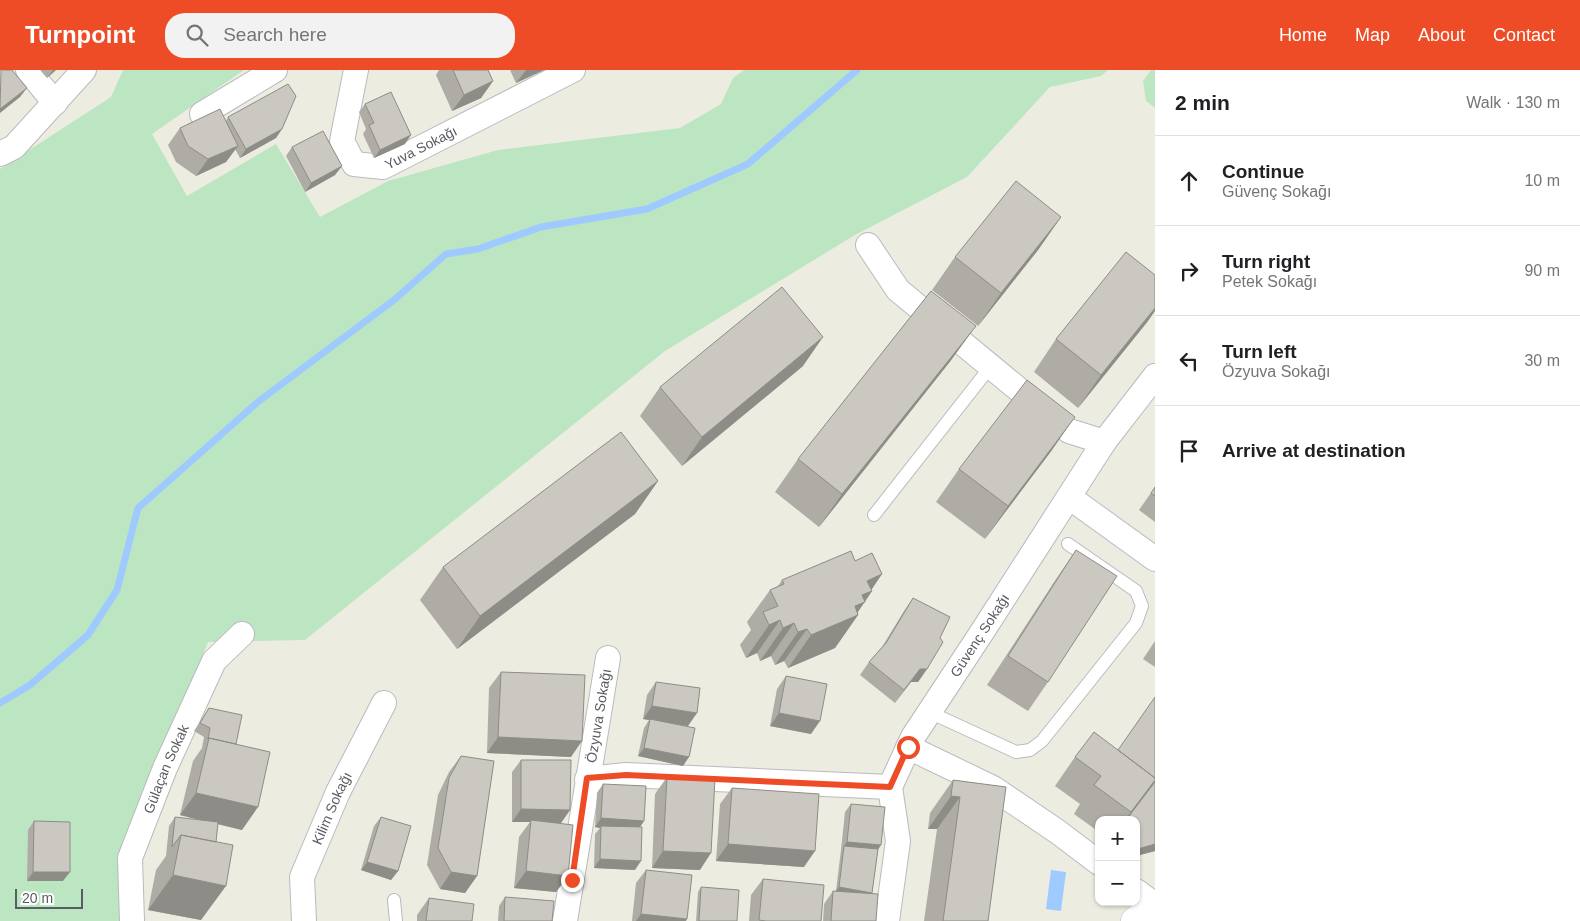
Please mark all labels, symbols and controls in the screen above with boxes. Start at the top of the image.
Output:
search box [165,13,515,58]
text: Turnpoint [25,21,135,48]
icon: search [183,21,211,49]
text: Search here [223,24,327,45]
text: Home [1279,25,1327,45]
text: Map [1355,25,1390,45]
text: About [1418,25,1465,45]
text: Contact [1493,25,1555,45]
text: 2 min [1175,91,1230,114]
text: Walk · 130 m [1466,94,1560,111]
street label: Yuva Sokağı [382,123,460,173]
text: Continue [1222,161,1304,182]
icon: ahead [1175,167,1203,195]
text: 10 m [1524,172,1560,189]
text: Güvenç Sokağı [1222,183,1331,200]
text: Turn right [1222,251,1310,272]
icon: right [1175,257,1203,285]
text: 90 m [1524,262,1560,279]
text: Petek Sokağı [1222,273,1317,290]
text: Turn left [1222,341,1297,362]
icon: left [1175,347,1203,375]
text: 30 m [1524,352,1560,369]
text: Özyuva Sokağı [1222,363,1331,380]
icon: arrive [1175,437,1203,465]
text: Arrive at destination [1222,440,1406,461]
street label: Güvenç Sokağı [947,591,1012,680]
street label: Özyuva Sokağı [582,668,614,764]
street label: Gülaçan Sokak [140,721,192,816]
route start [897,736,920,759]
street label: Kilim Sokağı [309,769,355,847]
map controls [1095,816,1140,906]
button: + [1095,816,1140,861]
button: − [1095,861,1140,906]
route end [561,869,584,892]
scale bar [15,886,82,909]
text: 20 m [22,890,53,906]

